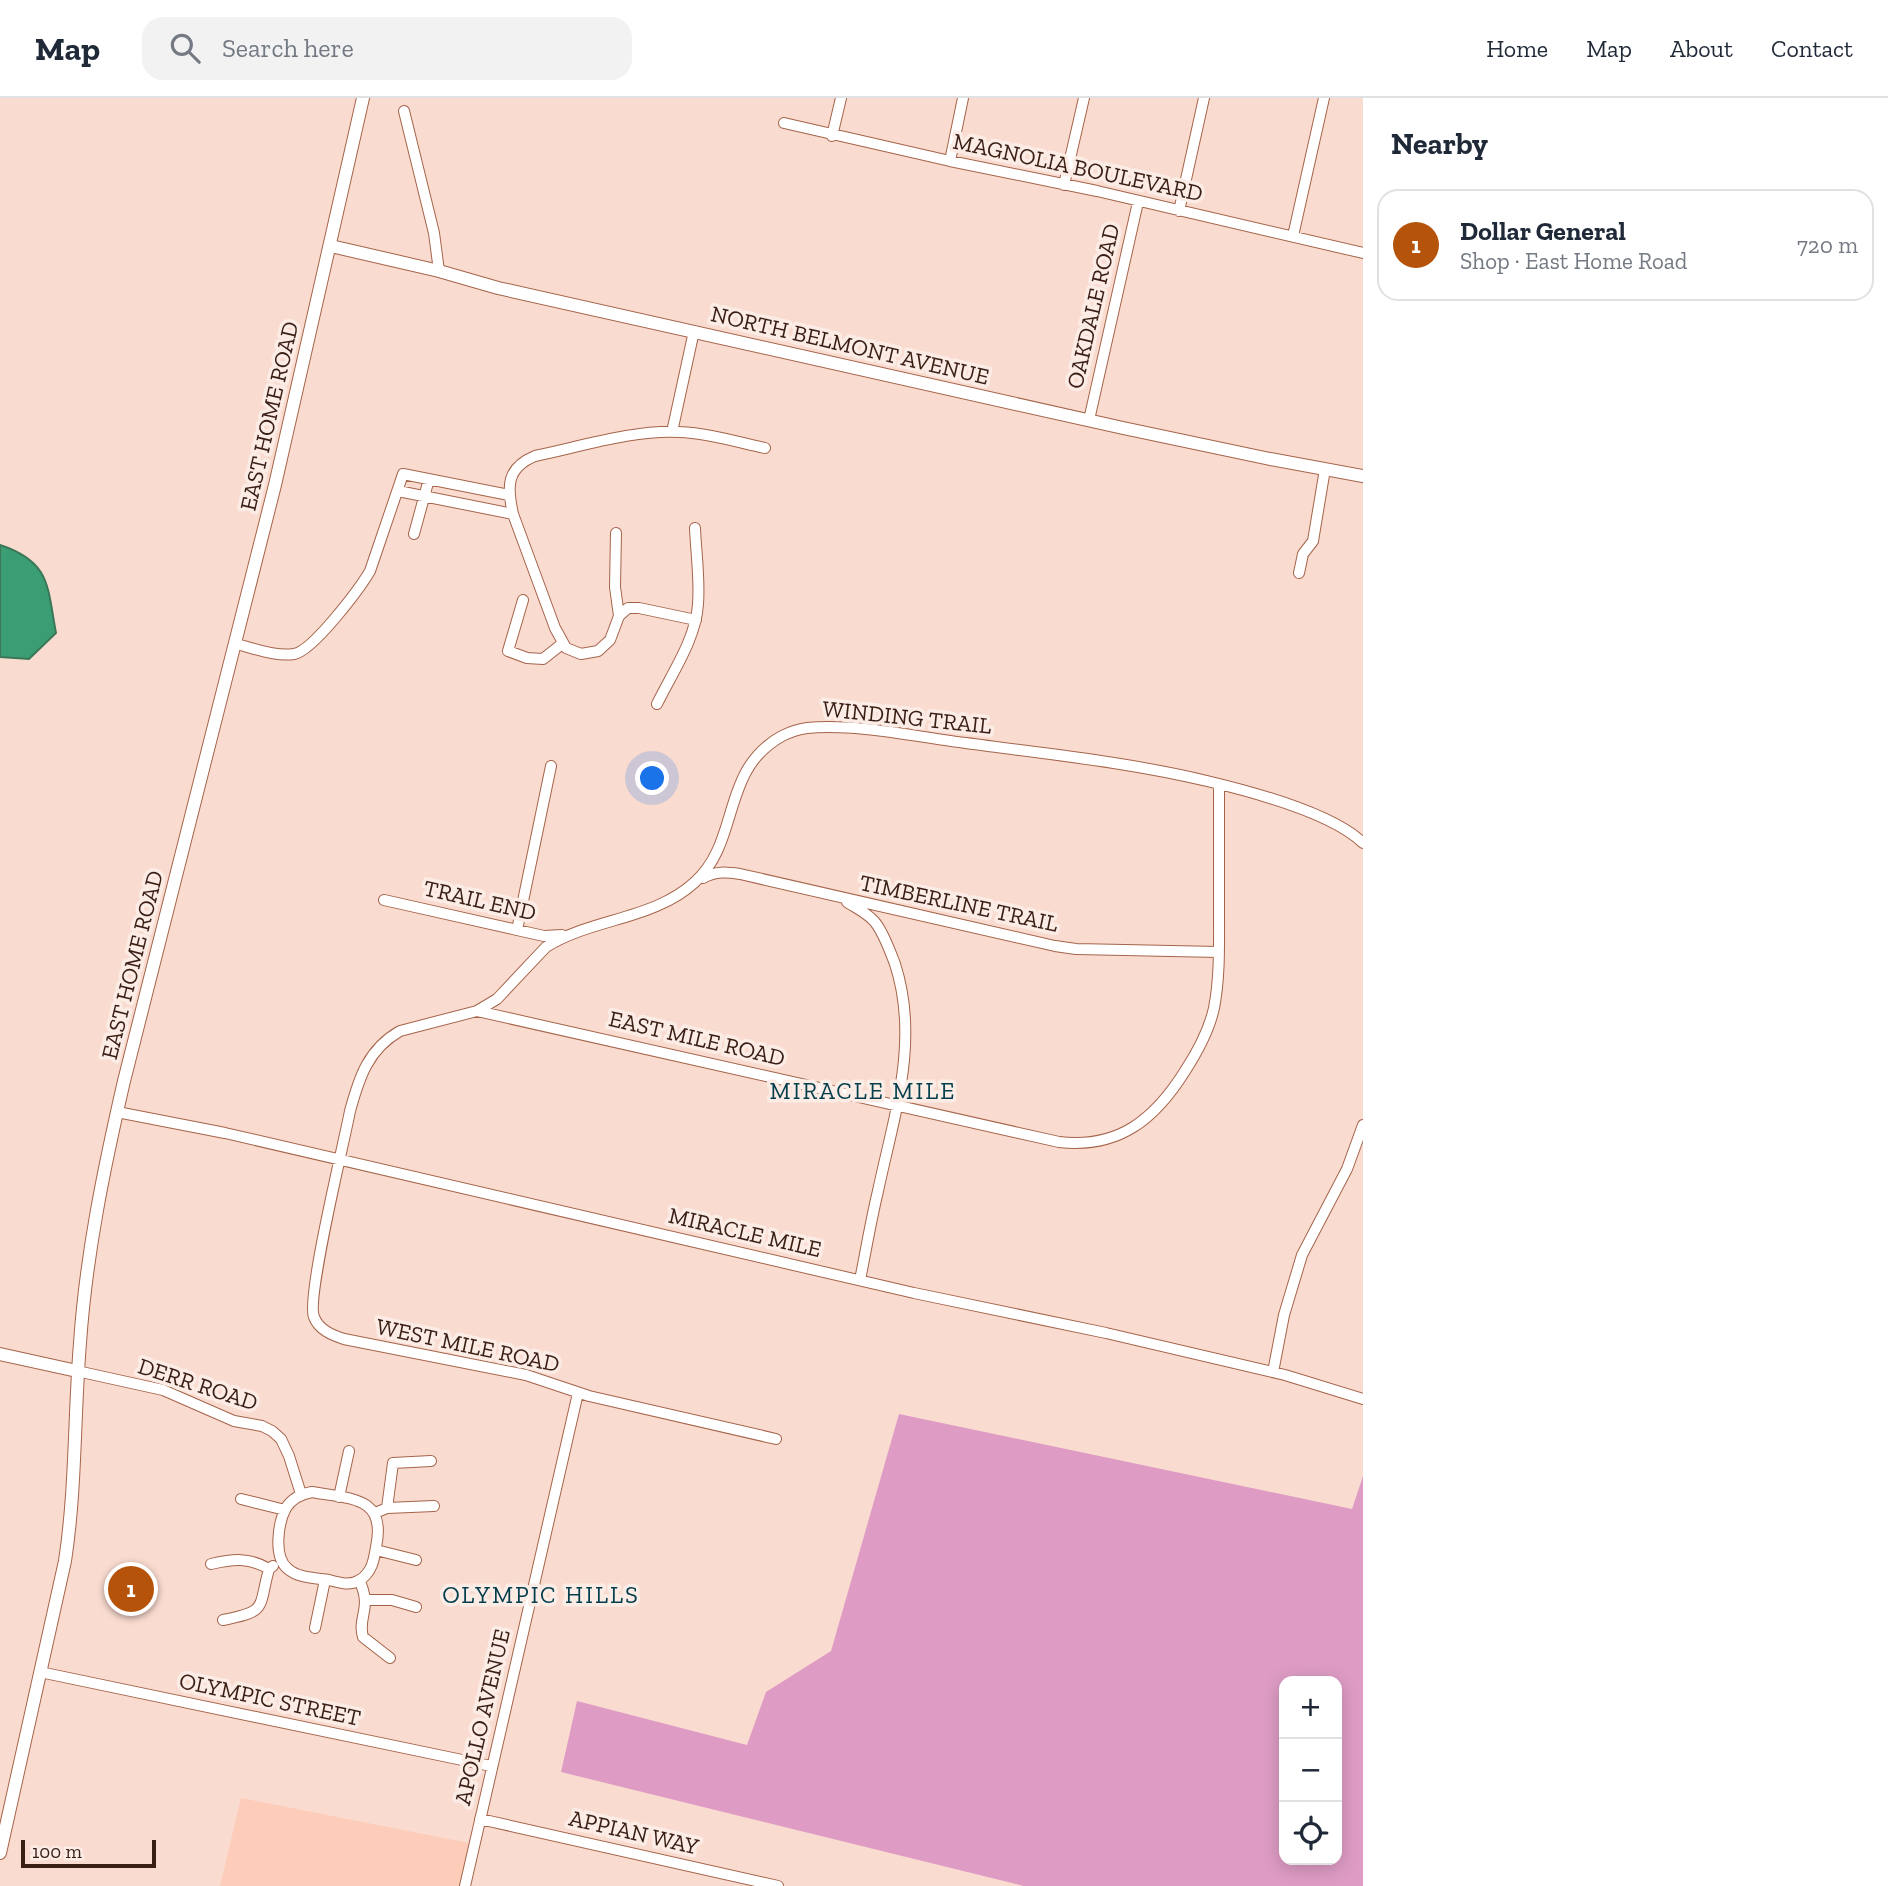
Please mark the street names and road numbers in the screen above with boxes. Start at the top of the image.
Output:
street label: MAGNOLIA BOULEVARD [951,127,1205,207]
street label: OAKDALE ROAD [1060,221,1126,391]
street label: NORTH BELMONT AVENUE [708,299,992,391]
street label: EAST HOME ROAD [234,319,304,513]
street label: WINDING TRAIL [821,694,993,740]
street label: EAST HOME ROAD [95,868,169,1062]
street label: TIMBERLINE TRAIL [857,868,1061,938]
street label: TRAIL END [421,873,539,927]
street label: EAST MILE ROAD [606,1004,788,1072]
street label: MIRACLE MILE [666,1201,824,1263]
street label: WEST MILE ROAD [374,1312,562,1378]
street label: DERR ROAD [135,1351,261,1417]
street label: APOLLO AVENUE [448,1626,516,1808]
street label: OLYMPIC STREET [177,1666,363,1732]
street label: APPIAN WAY [566,1803,702,1861]

